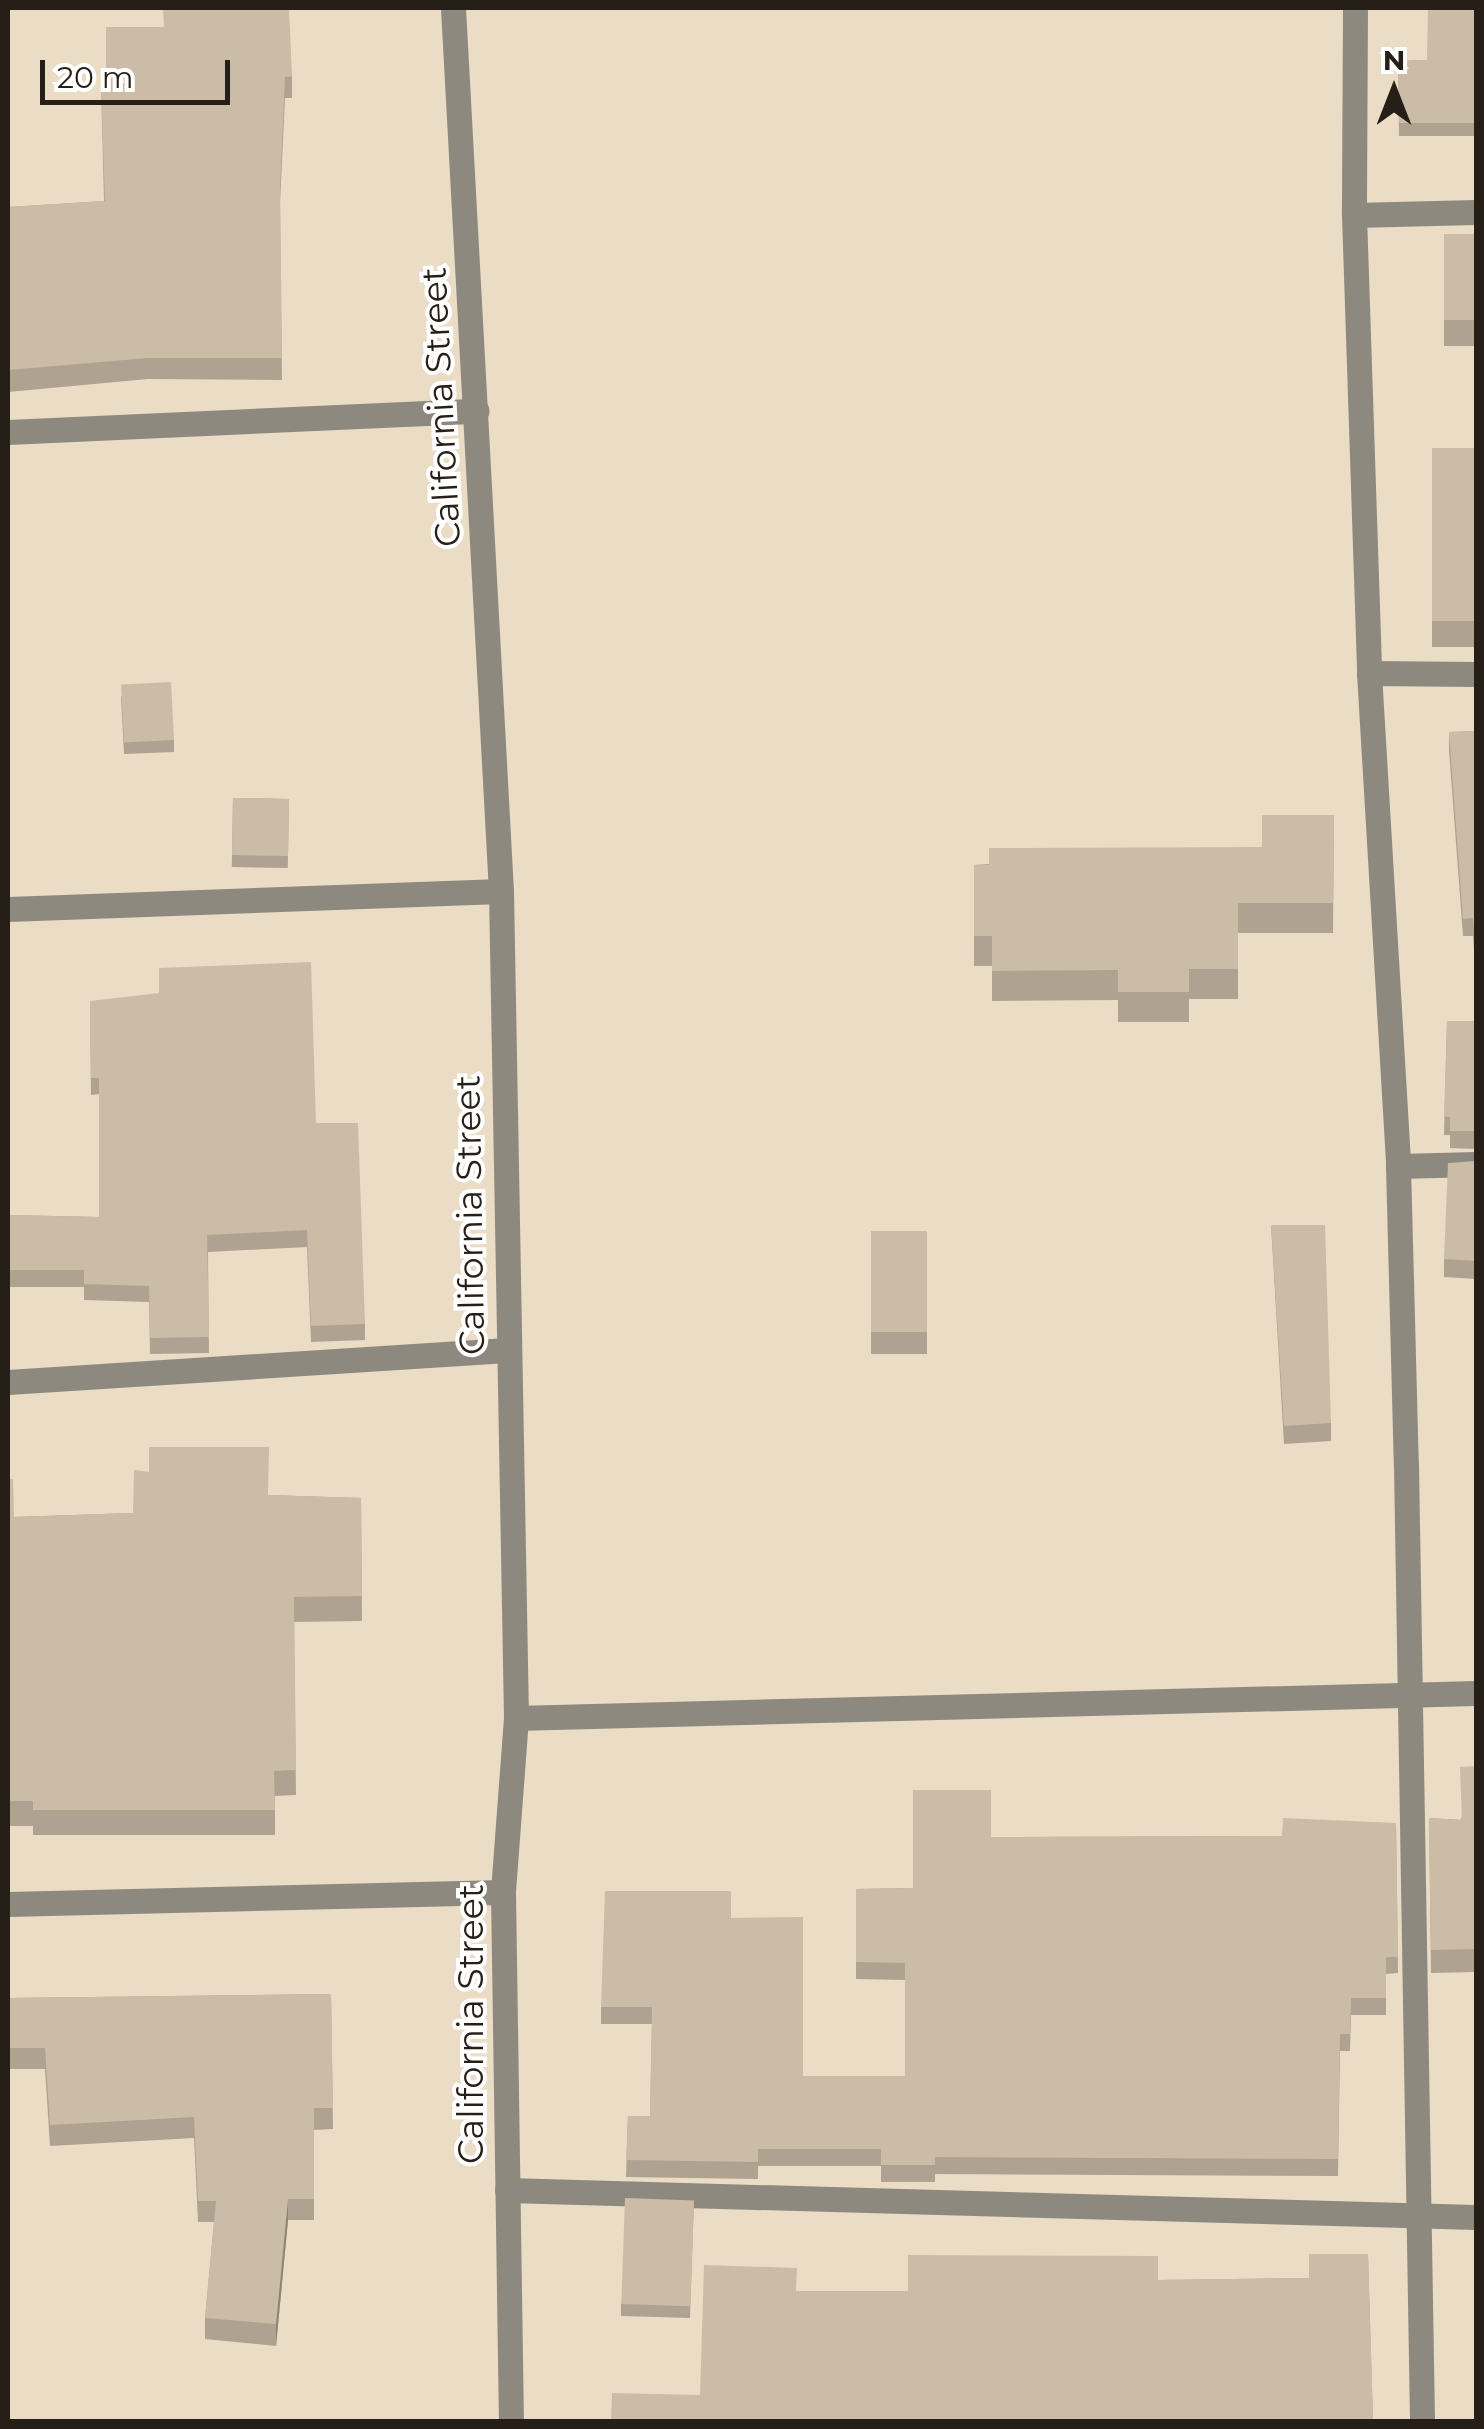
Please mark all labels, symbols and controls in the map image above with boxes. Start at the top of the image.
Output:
scale bar [45,40,235,102]
north arrow [1344,40,1444,140]
text: N [1383,43,1405,77]
text: 20 m [57,59,134,96]
street label: California Street [413,266,469,548]
street label: California Street [447,1075,493,1355]
street label: California Street [450,1884,492,2164]

